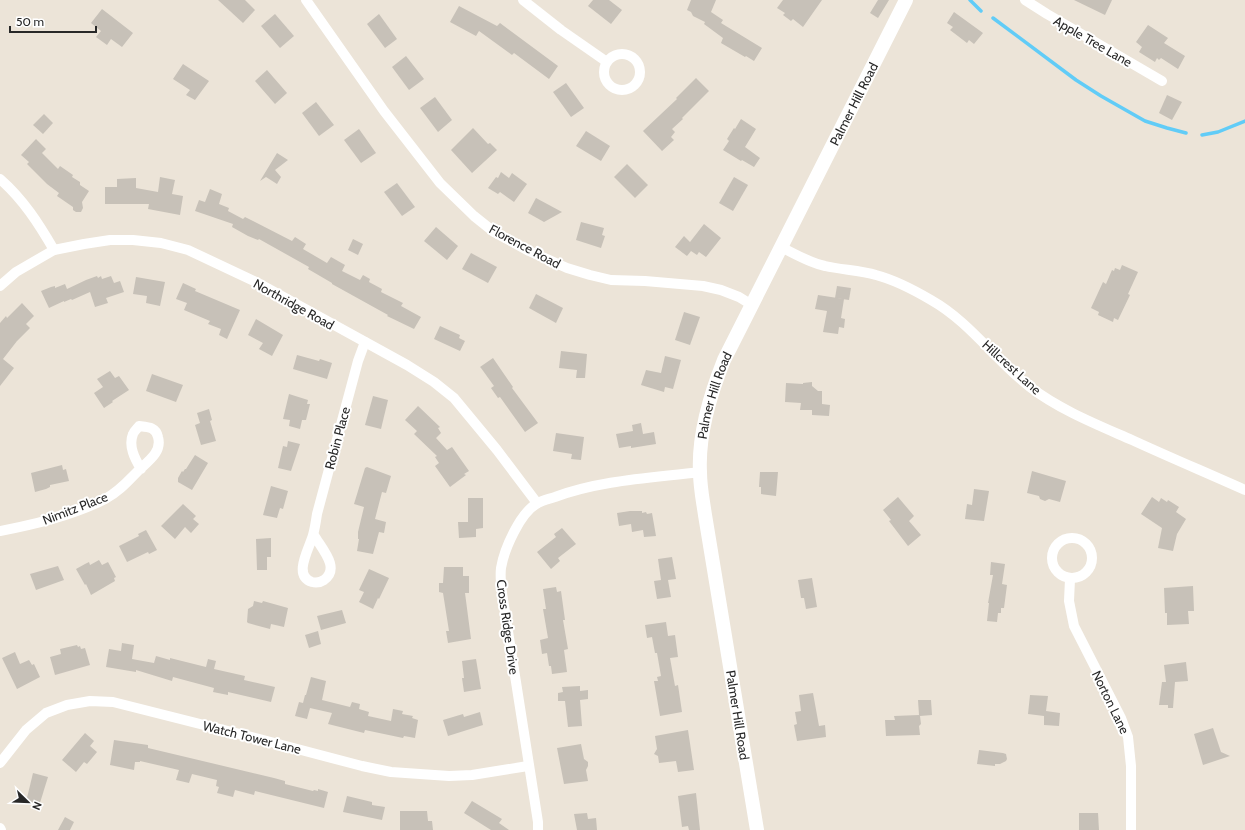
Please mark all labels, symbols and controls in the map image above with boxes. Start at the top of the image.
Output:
scale bar [10,8,96,34]
street label: Apple Tree Lane [1051,12,1135,70]
text: 50 m [16,14,44,29]
street label: Palmer Hill Road [826,60,881,148]
street label: Florence Road [487,221,563,271]
street label: Northridge Road [251,275,337,333]
street label: Hillcrest Lane [979,336,1045,398]
street label: Palmer Hill Road [694,349,735,440]
street label: Robin Place [321,405,353,471]
street label: Nimitz Place [40,488,110,528]
street label: Cross Ridge Drive [493,579,523,676]
street label: Norton Lane [1089,668,1133,737]
street label: Palmer Hill Road [723,669,753,761]
street label: Watch Tower Lane [201,717,303,757]
north arrow [8,782,48,822]
text: N [29,800,45,812]

